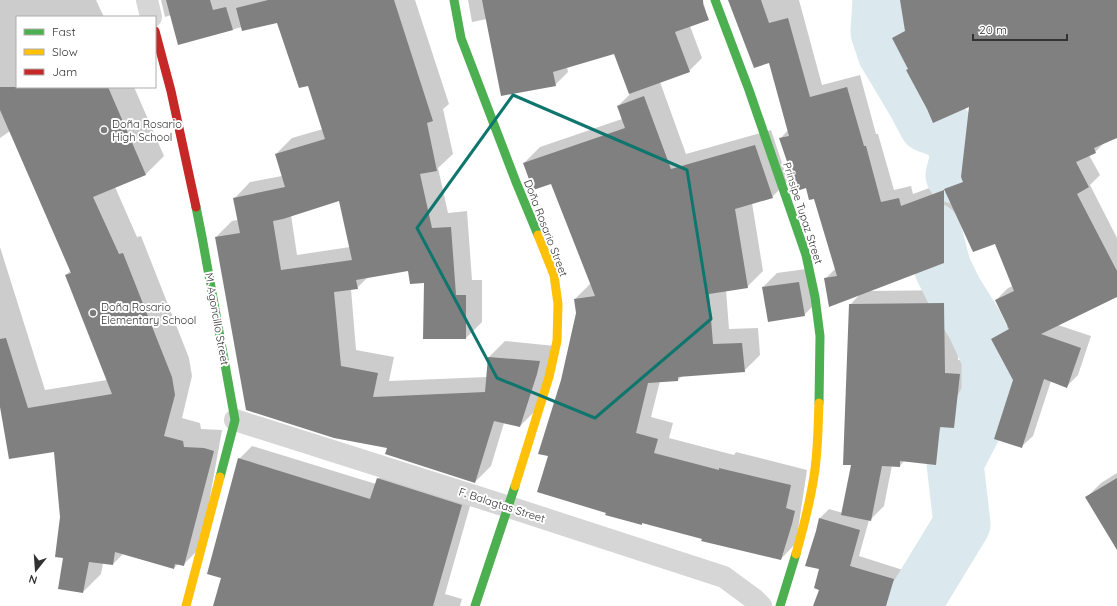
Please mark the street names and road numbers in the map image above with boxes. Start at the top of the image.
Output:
street label: Prinsipe Tupaz Street [780,160,826,266]
street label: Doña Rosario Street [521,177,571,279]
street label: M. Agoncillo Street [202,272,232,367]
street label: F. Balagtas Street [457,484,547,526]

